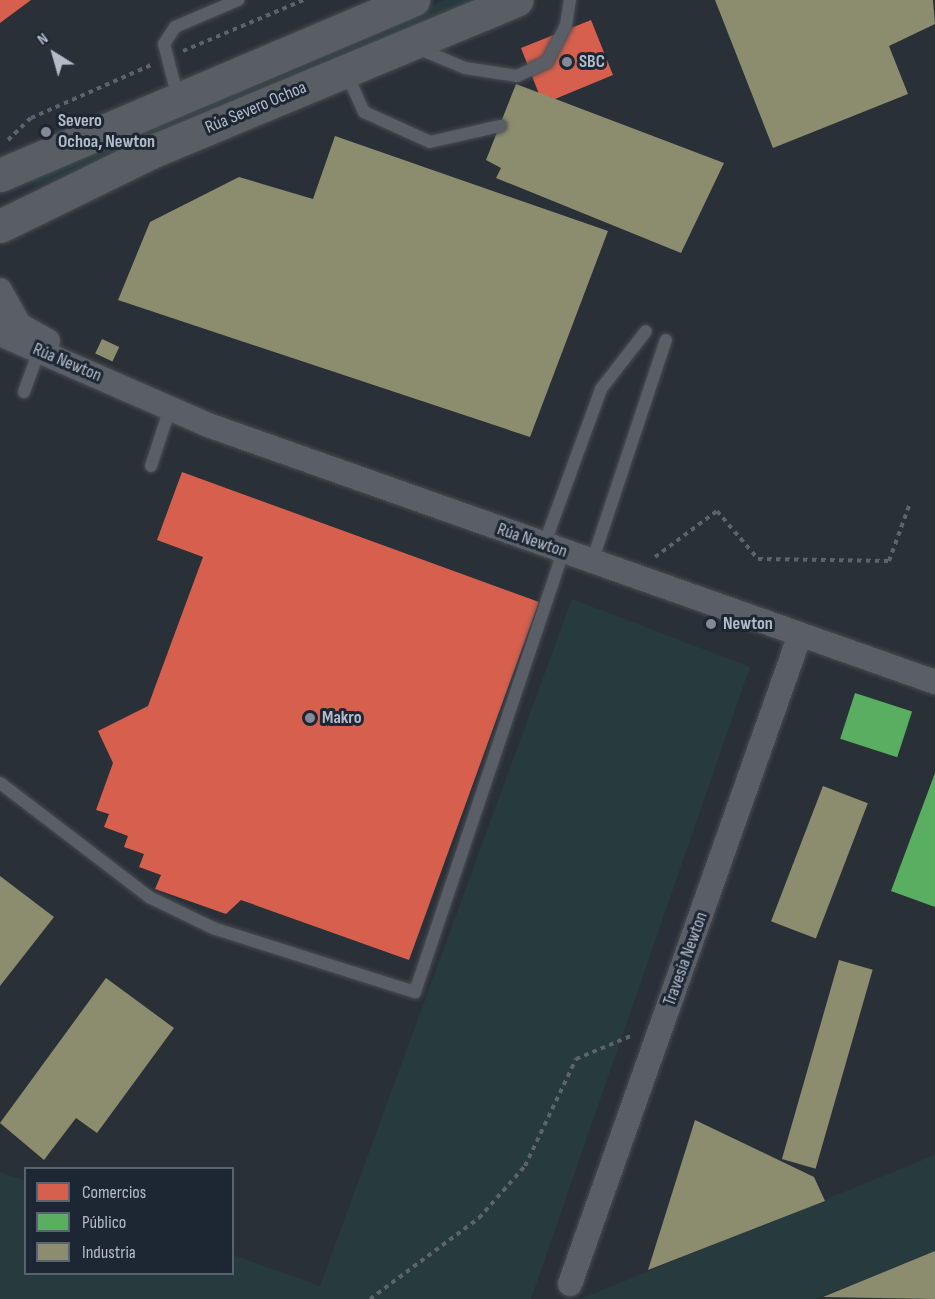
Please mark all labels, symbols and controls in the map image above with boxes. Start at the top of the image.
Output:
north arrow [24,24,84,84]
text: N [34,29,52,49]
place label: SBC [579,51,605,73]
marker: SBC [560,55,574,69]
street label: Rúa Severo Ochoa [202,77,310,139]
place label: Severo Ochoa, Newton [58,111,155,154]
marker: Severo Ochoa, Newton [39,125,53,139]
street label: Rúa Newton [29,339,105,387]
street label: Rúa Newton [494,519,570,563]
place label: Newton [723,613,773,635]
marker: Newton [704,617,718,631]
place label: Makro [322,707,362,729]
marker: Makro [303,711,317,725]
street label: Travesía Newton [659,909,713,1009]
legend [24,1167,234,1275]
text: Comercios [82,1182,146,1203]
text: Público [82,1212,126,1233]
text: Industria [82,1242,136,1263]

